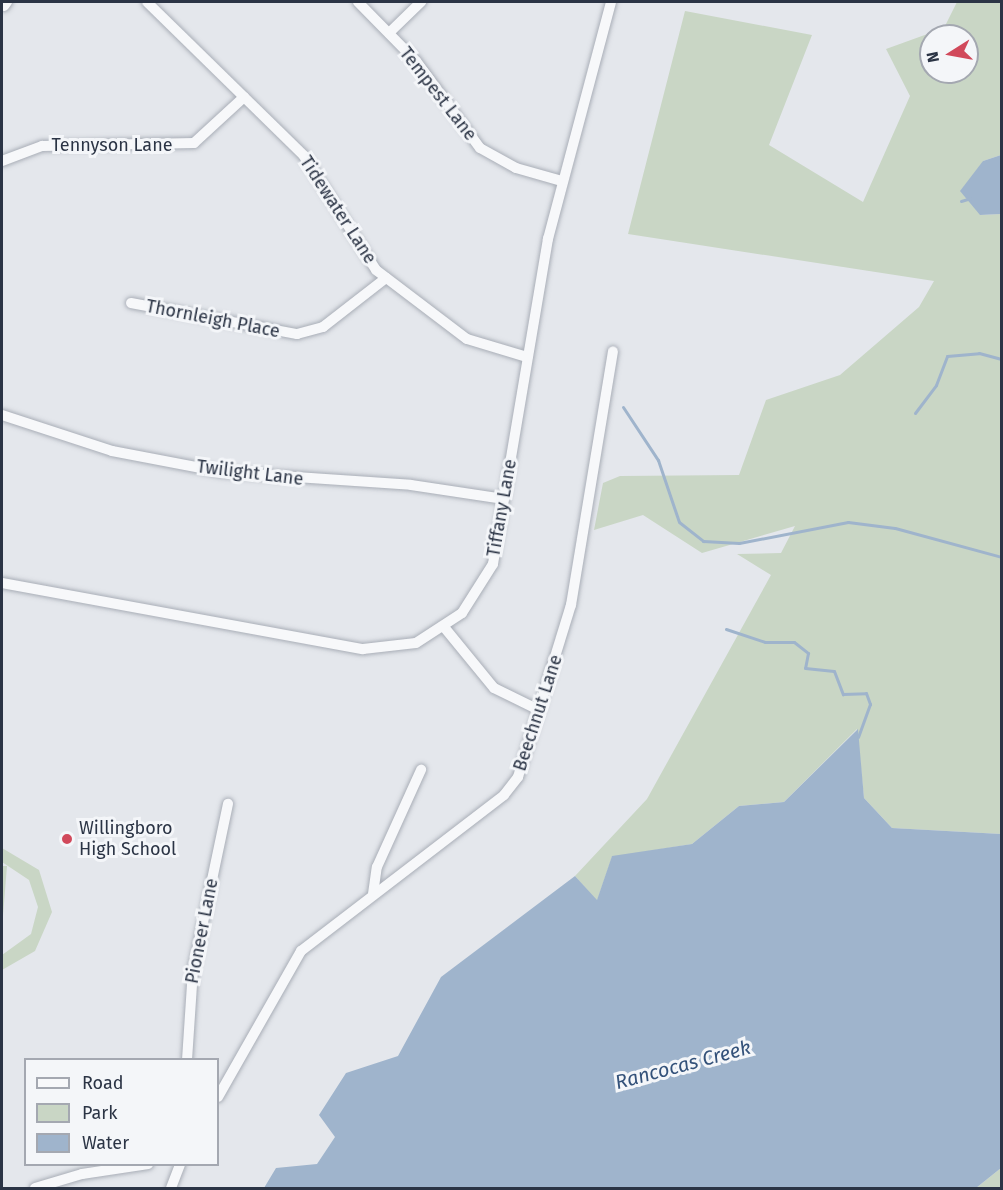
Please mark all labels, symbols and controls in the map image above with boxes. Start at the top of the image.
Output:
north arrow [919,24,979,84]
street label: Tempest Lane [395,43,481,145]
text: N [922,50,943,64]
street label: Tennyson Lane [52,134,172,156]
street label: Tidewater Lane [295,152,381,268]
street label: Thornleigh Place [144,295,282,343]
street label: Twilight Lane [195,456,305,490]
street label: Tiffany Lane [483,457,521,559]
street label: Beechnut Lane [509,652,567,774]
place label: Willingboro High School [79,818,176,860]
marker: Willingboro High School [60,832,74,846]
street label: Pioneer Lane [181,876,223,986]
water label: Rancocas Creek [613,1035,753,1095]
legend [24,1058,219,1166]
text: Road [82,1072,124,1094]
text: Park [82,1102,117,1124]
text: Water [82,1132,129,1154]

